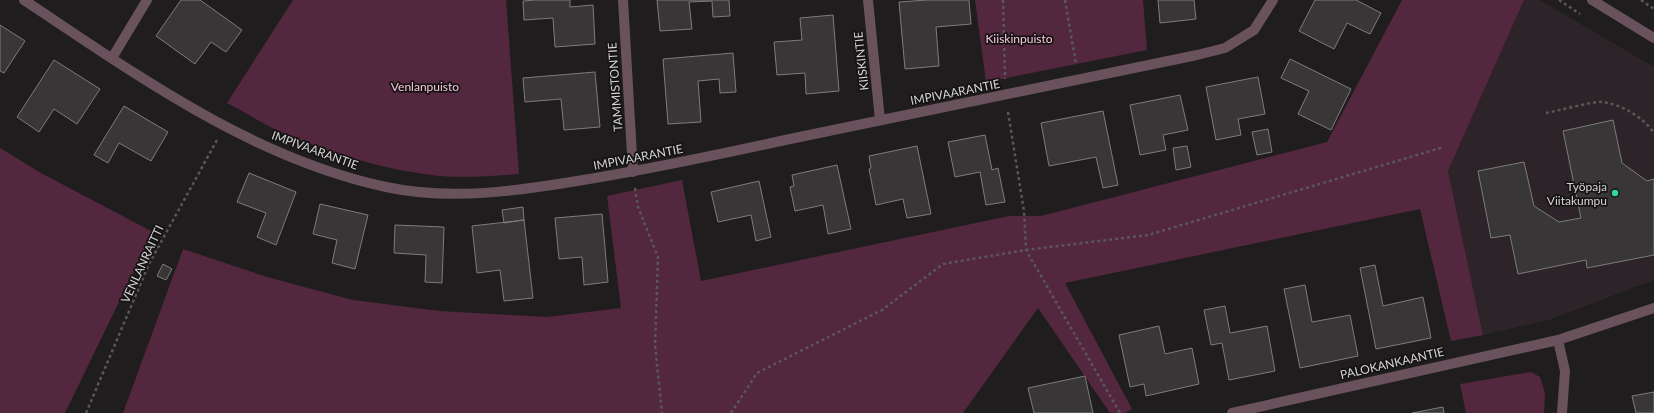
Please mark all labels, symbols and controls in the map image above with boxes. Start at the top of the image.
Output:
street label: KIISKINTIE [850,31,872,91]
park label: Kiiskinpuisto [985,31,1053,46]
street label: TAMMISTONTIE [604,42,626,132]
street label: IMPIVAARANTIE [909,76,1001,108]
park label: Venlanpuisto [391,79,459,94]
street label: IMPIVAARANTIE [270,127,360,173]
street label: IMPIVAARANTIE [592,141,684,173]
place label: Työpaja Viitakumpu [1547,179,1607,208]
marker: Työpaja Viitakumpu [1610,188,1620,198]
street label: VENLANRAITTI [117,223,167,305]
street label: PALOKANKAANTIE [1339,344,1445,382]

